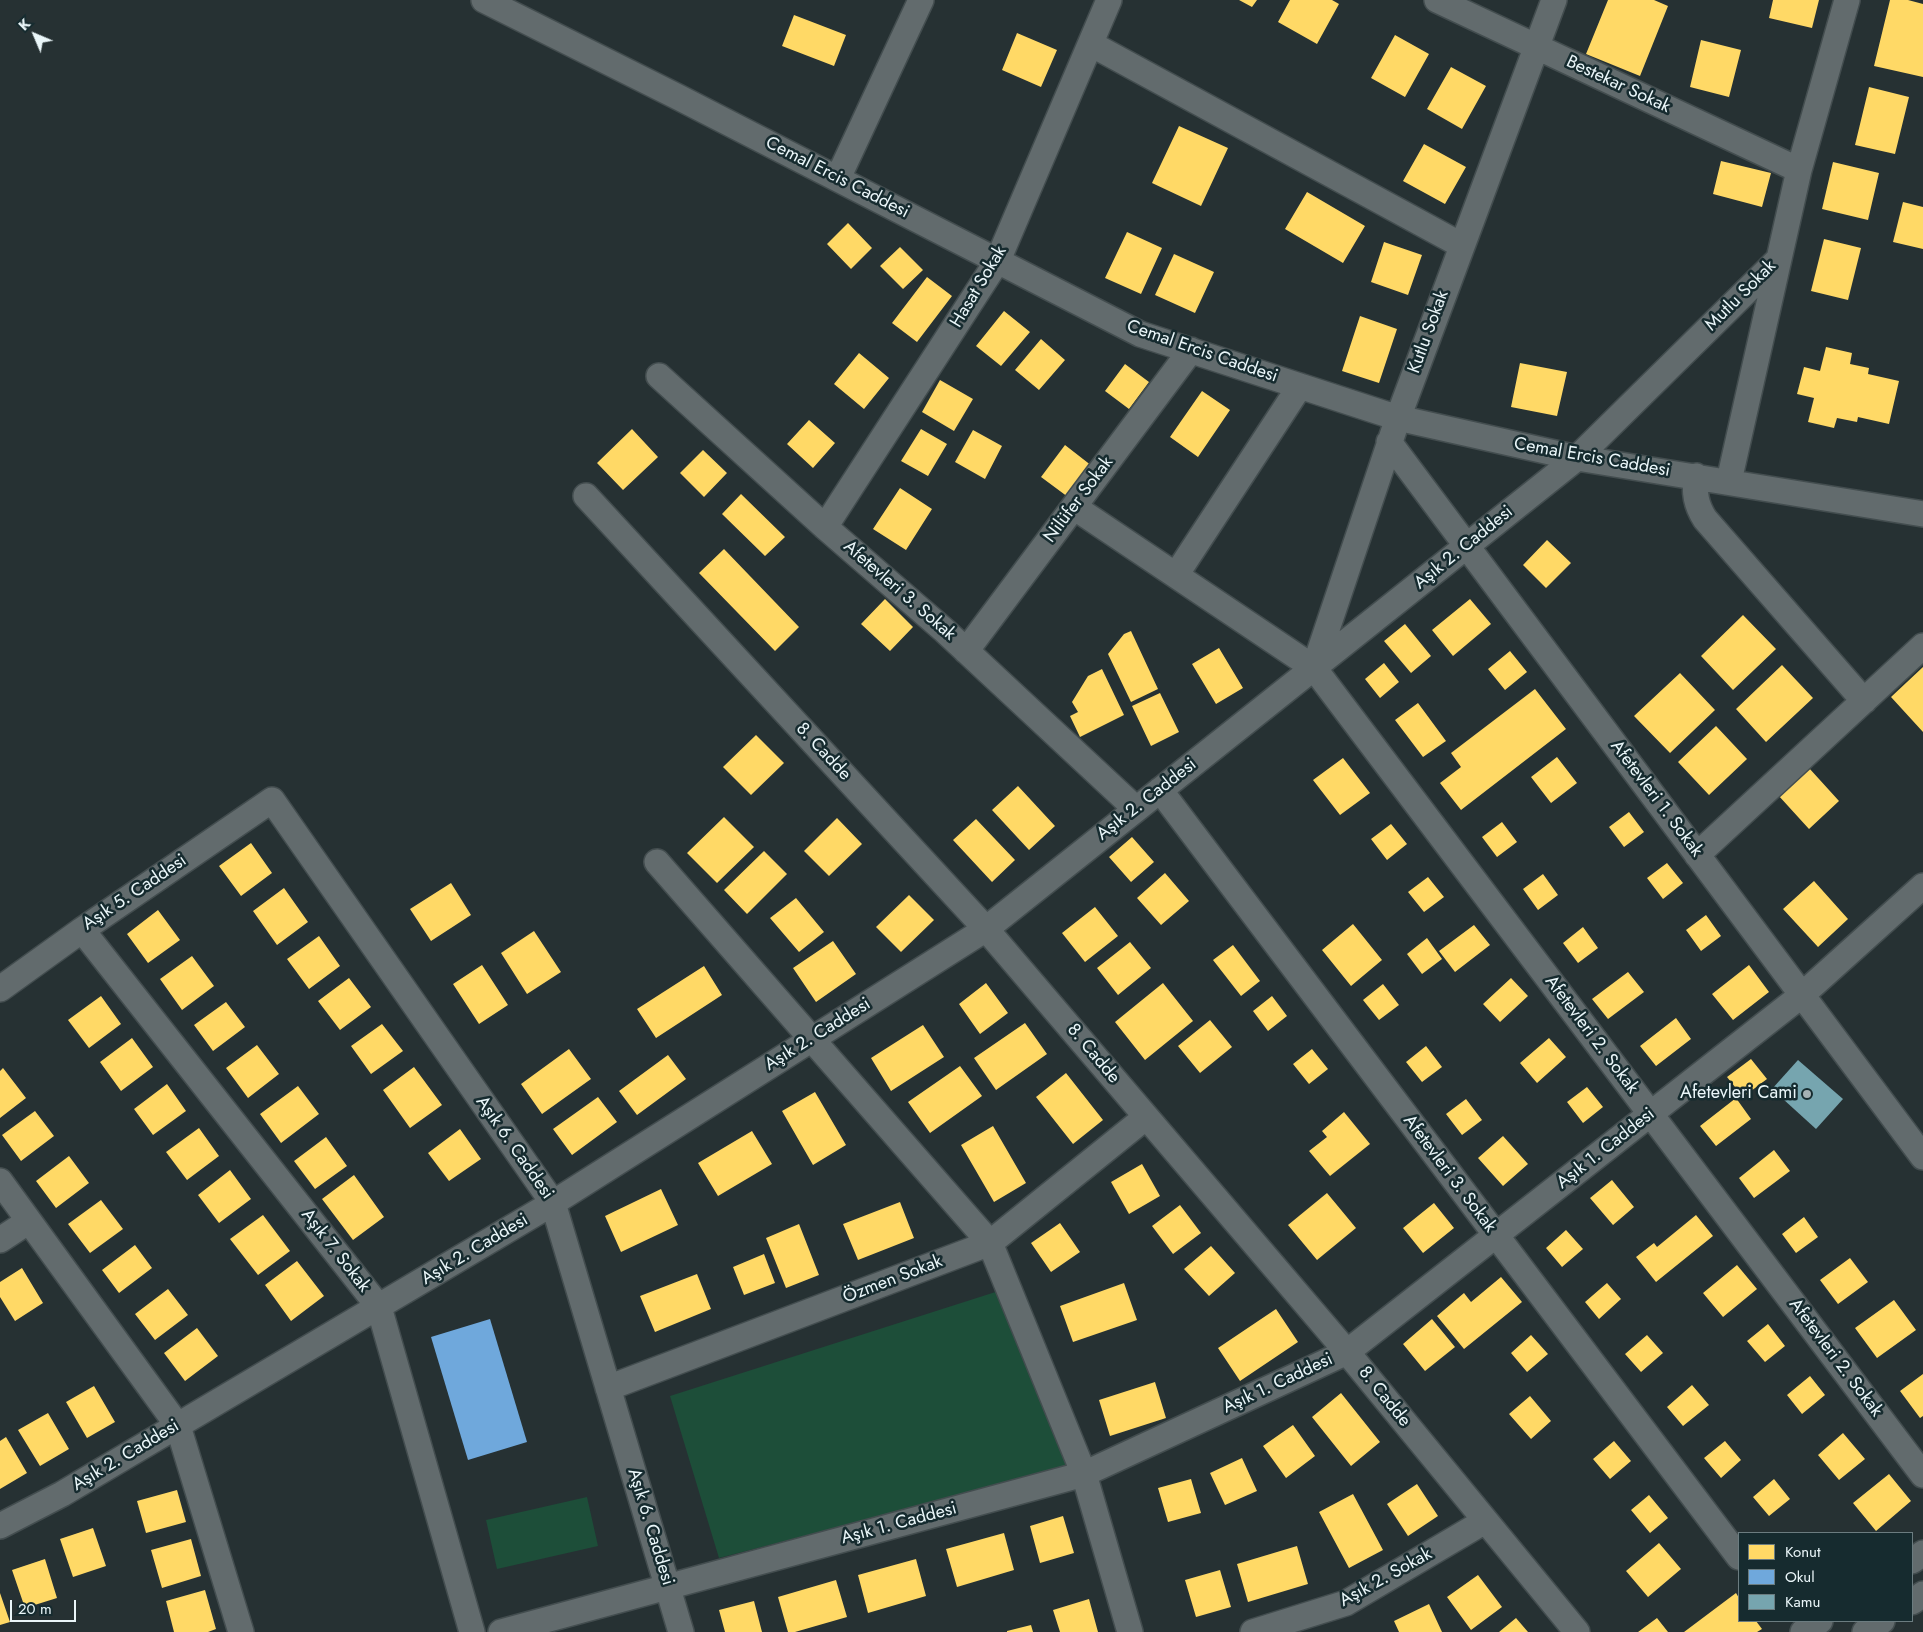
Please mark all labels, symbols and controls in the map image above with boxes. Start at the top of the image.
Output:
north arrow [10,10,60,60]
text: K [14,14,35,35]
street label: Bestekar Sokak [1562,51,1674,119]
street label: Cemal Ercis Caddesi [762,132,912,224]
street label: Hasat Sokak [946,242,1012,332]
street label: Mutlu Sokak [1701,256,1781,336]
street label: Kutlu Sokak [1404,288,1454,376]
street label: Cemal Ercis Caddesi [1124,316,1280,388]
street label: Cemal Ercis Caddesi [1512,434,1672,482]
street label: Nilüfer Sokak [1040,453,1118,547]
street label: Aşık 2. Caddesi [1410,502,1518,594]
street label: Afetevleri 3. Sokak [838,536,960,646]
street label: 8. Cadde [791,719,855,785]
street label: Afetevleri 1. Sokak [1605,736,1707,862]
street label: Aşık 2. Caddesi [1093,754,1201,846]
street label: Aşık 5. Caddesi [79,850,191,936]
street label: Afetevleri 2. Sokak [1540,972,1642,1098]
street label: Aşık 2. Caddesi [761,994,875,1076]
street label: 8. Cadde [1062,1020,1124,1088]
place label: Afetevleri Cami [1680,1083,1797,1105]
marker: Afetevleri Cami [1801,1088,1813,1100]
street label: Aşık 6. Caddesi [470,1092,558,1204]
street label: Aşık 1. Caddesi [1553,1104,1659,1194]
street label: Afetevleri 3. Sokak [1398,1111,1500,1237]
street label: Aşık 7. Sokak [296,1205,374,1297]
street label: Aşık 2. Caddesi [418,1210,532,1290]
street label: Özmen Sokak [840,1251,946,1309]
street label: Afetevleri 2. Sokak [1784,1295,1886,1421]
street label: Aşık 1. Caddesi [1220,1349,1336,1419]
street label: 8. Cadde [1353,1363,1415,1431]
street label: Aşık 2. Caddesi [69,1416,183,1496]
street label: Aşık 6. Caddesi [622,1466,678,1588]
street label: Aşık 1. Caddesi [839,1498,959,1550]
legend [1738,1532,1913,1622]
text: Konut [1785,1541,1821,1563]
street label: Aşık 2. Sokak [1336,1544,1436,1612]
text: Okul [1785,1566,1815,1588]
scale bar [12,1590,79,1622]
text: Kamu [1785,1591,1820,1613]
text: 20 m [18,1598,52,1620]

